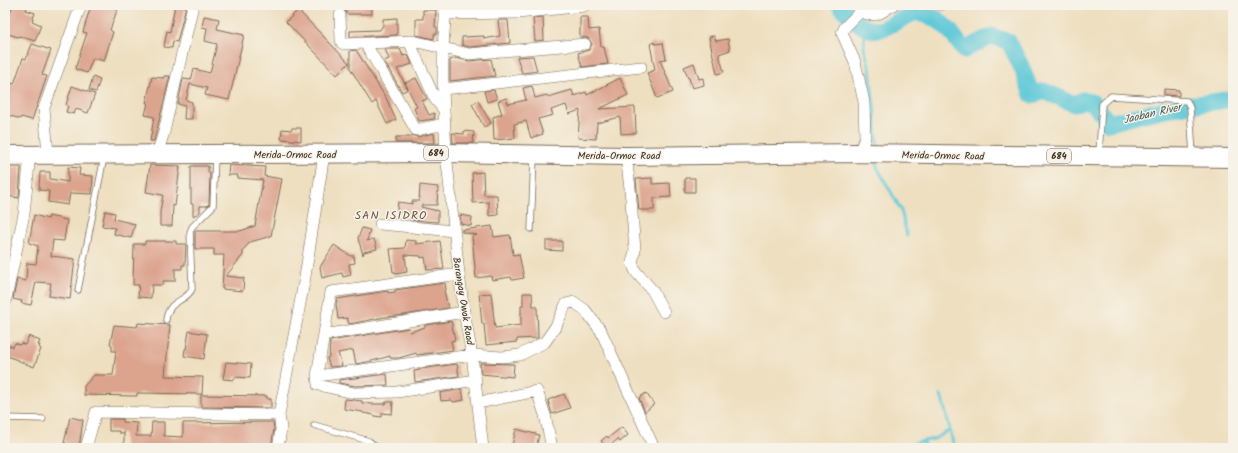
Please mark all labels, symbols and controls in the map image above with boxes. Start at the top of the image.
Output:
water label: Jaoban River [1122,98,1185,129]
road number: 684 [424,146,448,160]
street label: Merida-Ormoc Road [254,147,337,163]
street label: Merida-Ormoc Road [901,147,986,165]
street label: Merida-Ormoc Road [578,148,661,164]
road number: 684 [1047,149,1071,163]
district label: SAN ISIDRO [355,206,427,225]
street label: Barangay Owak Road [448,256,478,347]

